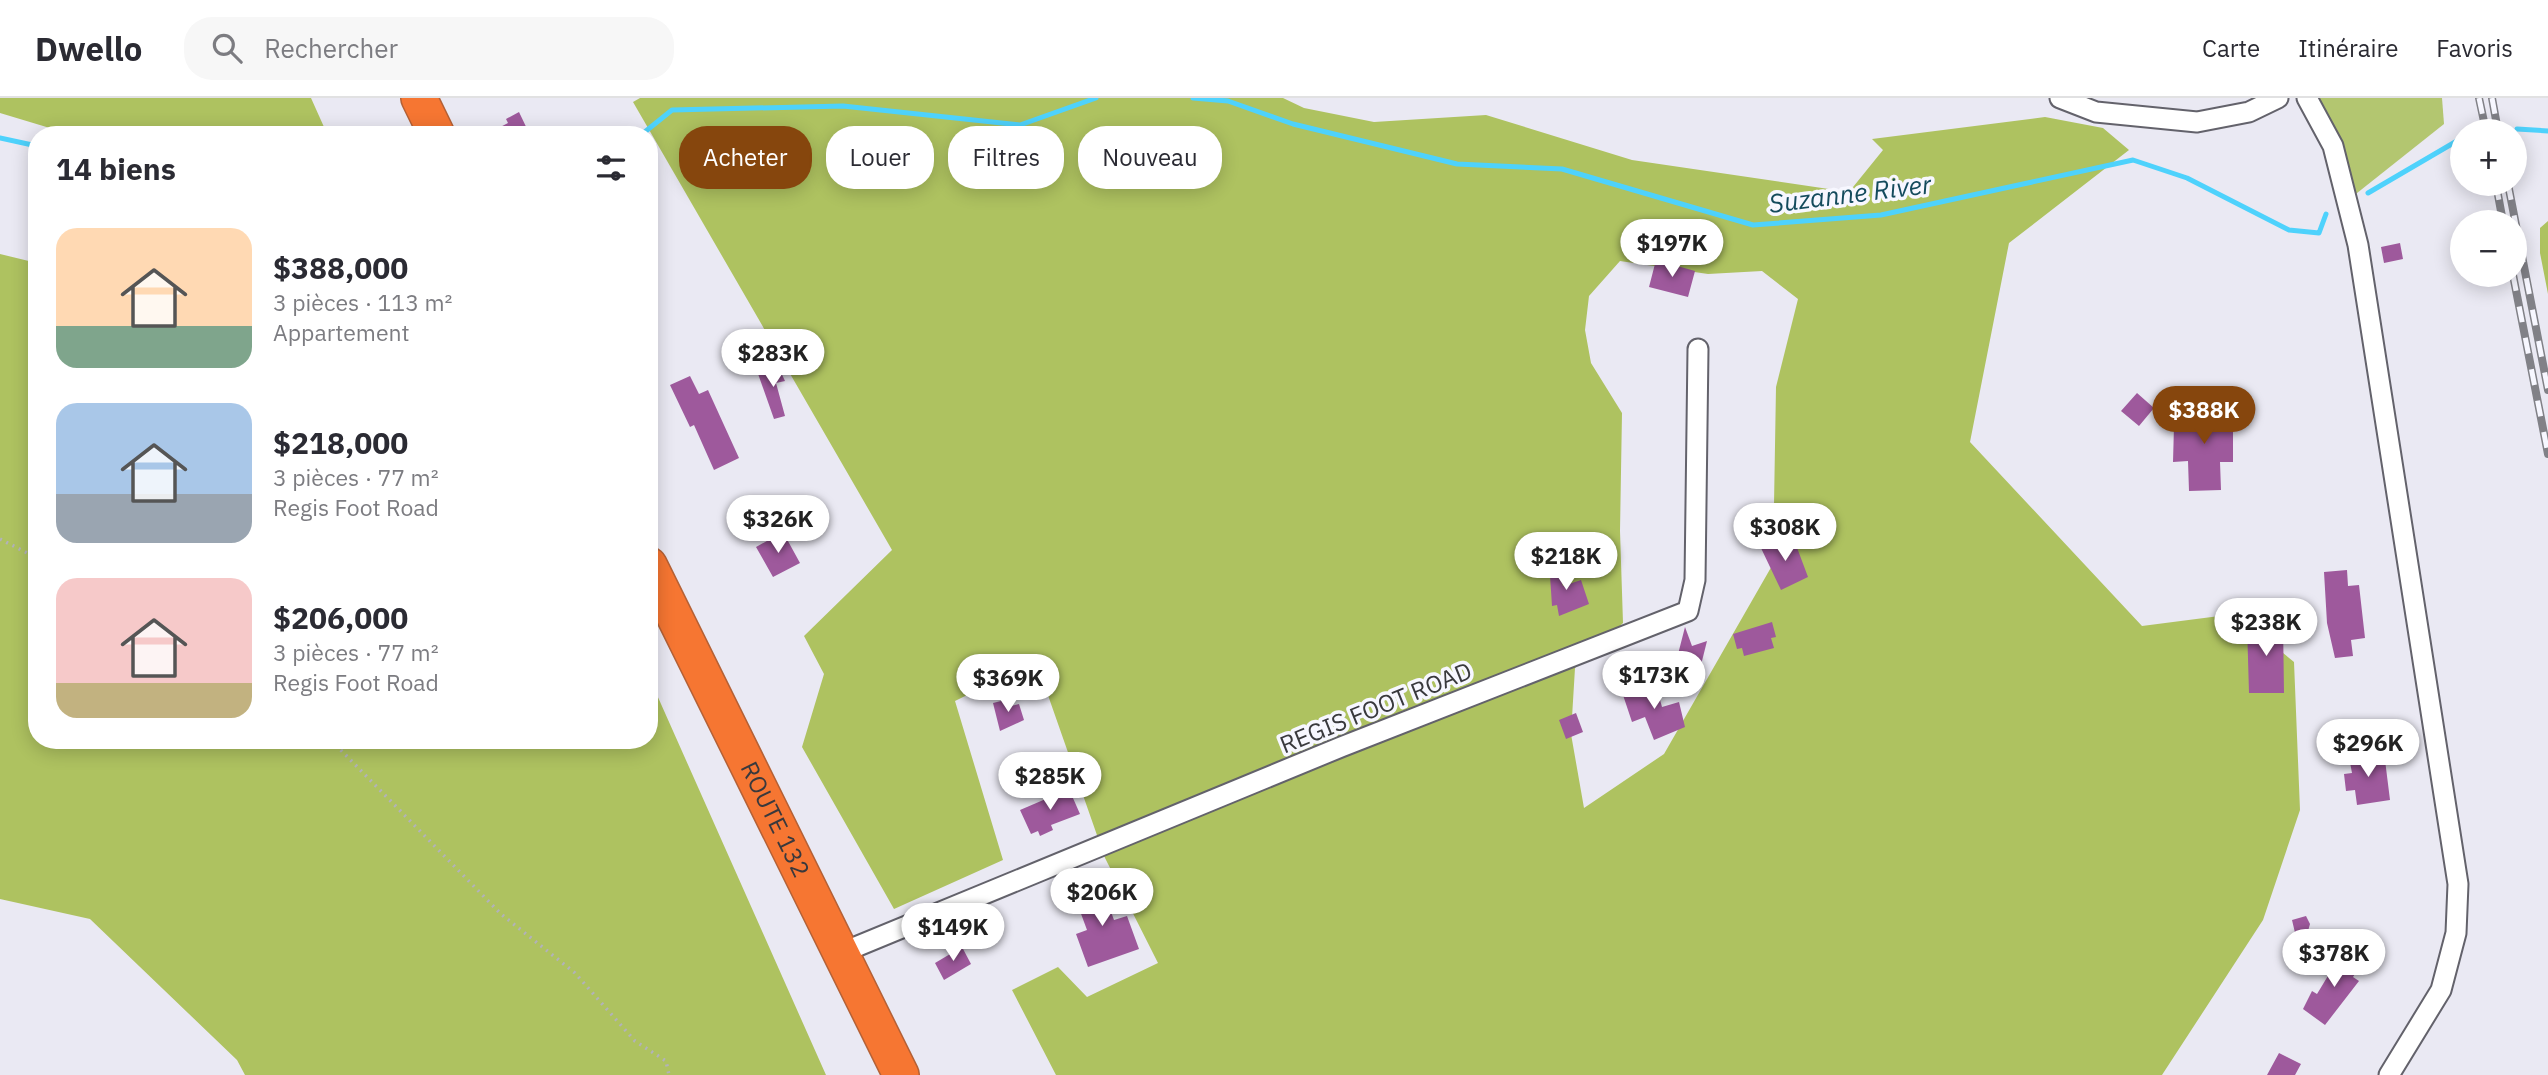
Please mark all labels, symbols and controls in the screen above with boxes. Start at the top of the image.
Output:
search box [184,17,674,80]
text: Dwello [35,27,142,70]
icon: search [208,29,246,67]
text: Rechercher [264,31,398,65]
text: Carte [2202,32,2260,64]
text: Itinéraire [2298,32,2398,64]
text: Favoris [2436,32,2513,64]
map controls [2450,119,2527,287]
button: + [2450,119,2527,196]
chip: Acheter [679,126,812,189]
chip: Louer [826,126,934,189]
chip: Filtres [948,126,1064,189]
chip: Nouveau [1078,126,1222,189]
text: 14 biens [56,149,176,188]
icon: filters [592,149,630,187]
water label: Suzanne River [1767,166,1935,220]
button: − [2450,210,2527,287]
pin: $197K [1623,220,1721,279]
text: $197K [1636,227,1708,257]
text: $388,000 [273,248,408,287]
icon: home [112,256,196,340]
text: 3 pièces · 113 m² [273,287,452,317]
text: Appartement [273,317,410,347]
pin: $283K [724,330,822,389]
text: $283K [737,337,809,367]
pin: $388K [2155,386,2253,446]
text: $388K [2168,394,2240,424]
text: $218,000 [273,423,408,462]
icon: home [112,431,196,515]
text: 3 pièces · 77 m² [273,462,439,492]
text: Regis Foot Road [273,492,439,522]
pin: $326K [729,496,827,555]
text: $326K [742,503,814,533]
pin: $308K [1736,504,1834,563]
text: $308K [1749,511,1821,541]
pin: $218K [1517,532,1615,592]
text: $218K [1530,540,1602,570]
text: $206,000 [273,598,408,637]
pin: $238K [2217,598,2315,658]
icon: home [112,606,196,690]
text: $238K [2230,606,2302,636]
text: 3 pièces · 77 m² [273,637,439,667]
pin: $173K [1605,652,1703,711]
pin: $369K [959,654,1057,714]
street label: REGIS FOOT ROAD [1275,654,1476,760]
text: $173K [1618,659,1690,689]
text: $369K [972,662,1044,692]
text: Regis Foot Road [273,667,439,697]
pin: $296K [2319,720,2417,779]
text: $296K [2332,727,2404,757]
pin: $285K [1001,752,1099,812]
street label: ROUTE 132 [734,756,818,882]
text: $285K [1014,760,1086,790]
pin: $206K [1053,868,1151,928]
text: $206K [1066,876,1138,906]
pin: $149K [904,904,1002,963]
text: $149K [917,911,989,941]
pin: $378K [2285,930,2383,989]
text: $378K [2298,937,2370,967]

